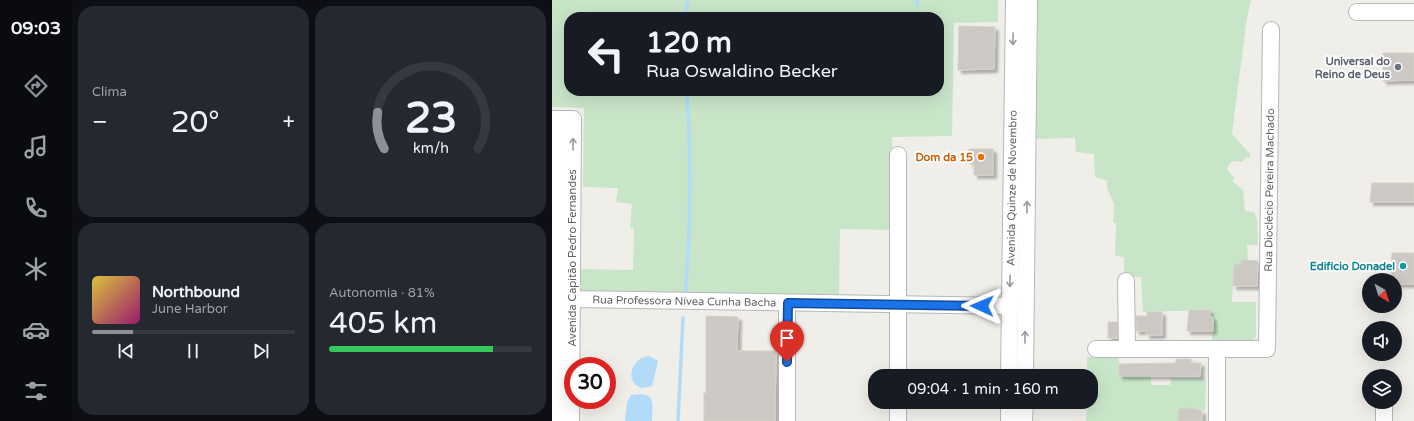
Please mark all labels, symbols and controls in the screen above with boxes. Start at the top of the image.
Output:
text: 09:03 [11,17,61,39]
text: 120 m [646,26,732,60]
icon: left [580,28,632,80]
one-way arrow [1009,32,1017,45]
place label: Universal do Reino de Deus [1315,55,1391,81]
text: Rua Oswaldino Becker [646,60,838,82]
marker: Universal do Reino de Deus [1393,62,1403,72]
icon: directions [22,72,50,100]
text: Clima [92,84,127,100]
text: 23 [404,94,457,144]
text: 20° [171,104,220,141]
street label: Rua Dioclécio Pereira Machado [1261,108,1277,272]
text: − [92,109,108,135]
text: + [283,109,295,135]
street label: Avenida Quinze de Novembro [1004,110,1019,266]
icon: music [22,133,50,161]
one-way arrow [569,138,577,151]
text: km/h [413,140,448,157]
place label: Dom da 15 [916,151,973,164]
marker: Dom da 15 [976,152,986,162]
street label: Avenida Capitão Pedro Fernandes [566,169,579,347]
icon: phone [22,194,50,222]
one-way arrow [1023,201,1031,214]
icon: climate [22,255,50,283]
place label: Edifício Donadel [1310,260,1395,273]
marker: Edifício Donadel [1398,261,1408,271]
north arrow [1362,273,1402,313]
map controls [1362,273,1402,409]
one-way arrow [1006,274,1014,287]
text: Northbound [152,283,240,301]
text: Autonomia · 81% [329,285,435,301]
position arrow [961,285,1003,327]
street label: Rua Professora Nívea Cunha Bacha [592,293,776,309]
text: June Harbor [152,301,228,317]
text: 405 km [329,305,437,342]
icon: car [22,316,50,344]
pin [770,321,804,362]
button: sound [1362,321,1402,361]
icon: arrive [776,327,798,349]
one-way arrow [1021,331,1029,344]
icon: previous [115,340,137,362]
icon: pause [182,340,204,362]
icon: next [250,340,272,362]
speed limit sign: 30 [564,357,616,409]
button: layers [1362,369,1402,409]
icon: filters [22,377,50,405]
text: 09:04 · 1 min · 160 m [908,380,1058,398]

